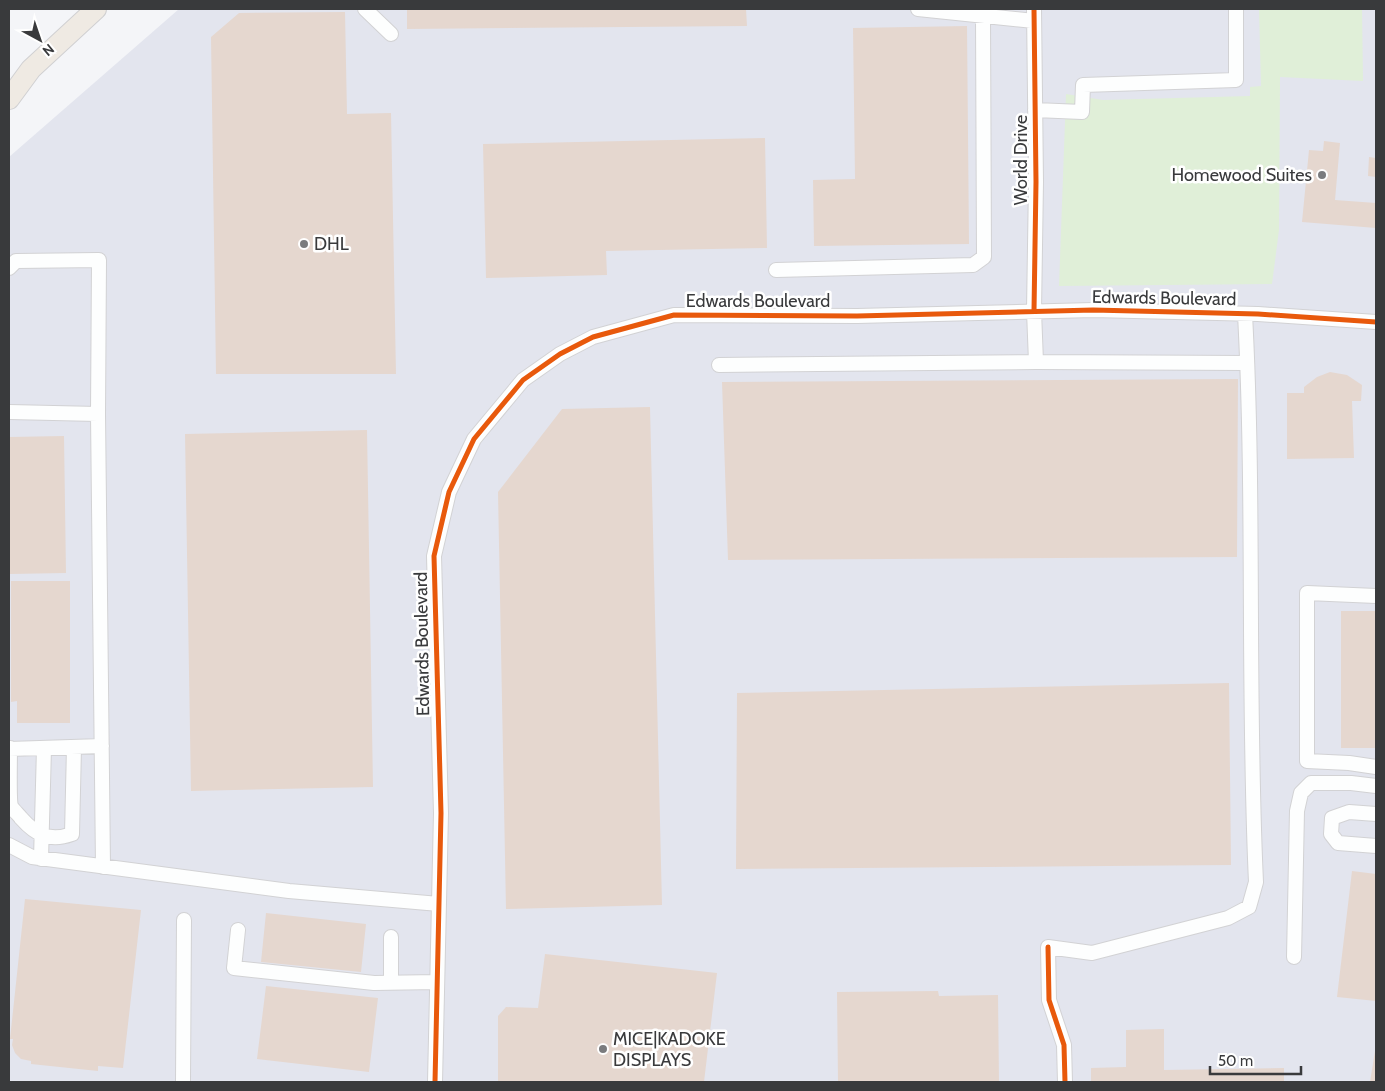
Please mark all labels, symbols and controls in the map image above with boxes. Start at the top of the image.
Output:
north arrow [15,15,65,65]
text: N [39,40,58,60]
street label: World Drive [1010,115,1032,205]
place label: Homewood Suites [1172,164,1312,186]
marker: Homewood Suites [1316,169,1328,181]
place label: DHL [314,233,349,255]
marker: DHL [298,238,310,250]
street label: Edwards Boulevard [1092,286,1236,310]
street label: Edwards Boulevard [686,290,830,312]
street label: Edwards Boulevard [410,572,434,716]
place label: MICE|KADOKE DISPLAYS [613,1028,726,1071]
marker: MICE|KADOKE DISPLAYS [597,1043,609,1055]
scale bar [1210,1044,1301,1076]
text: 50 m [1218,1052,1253,1070]

